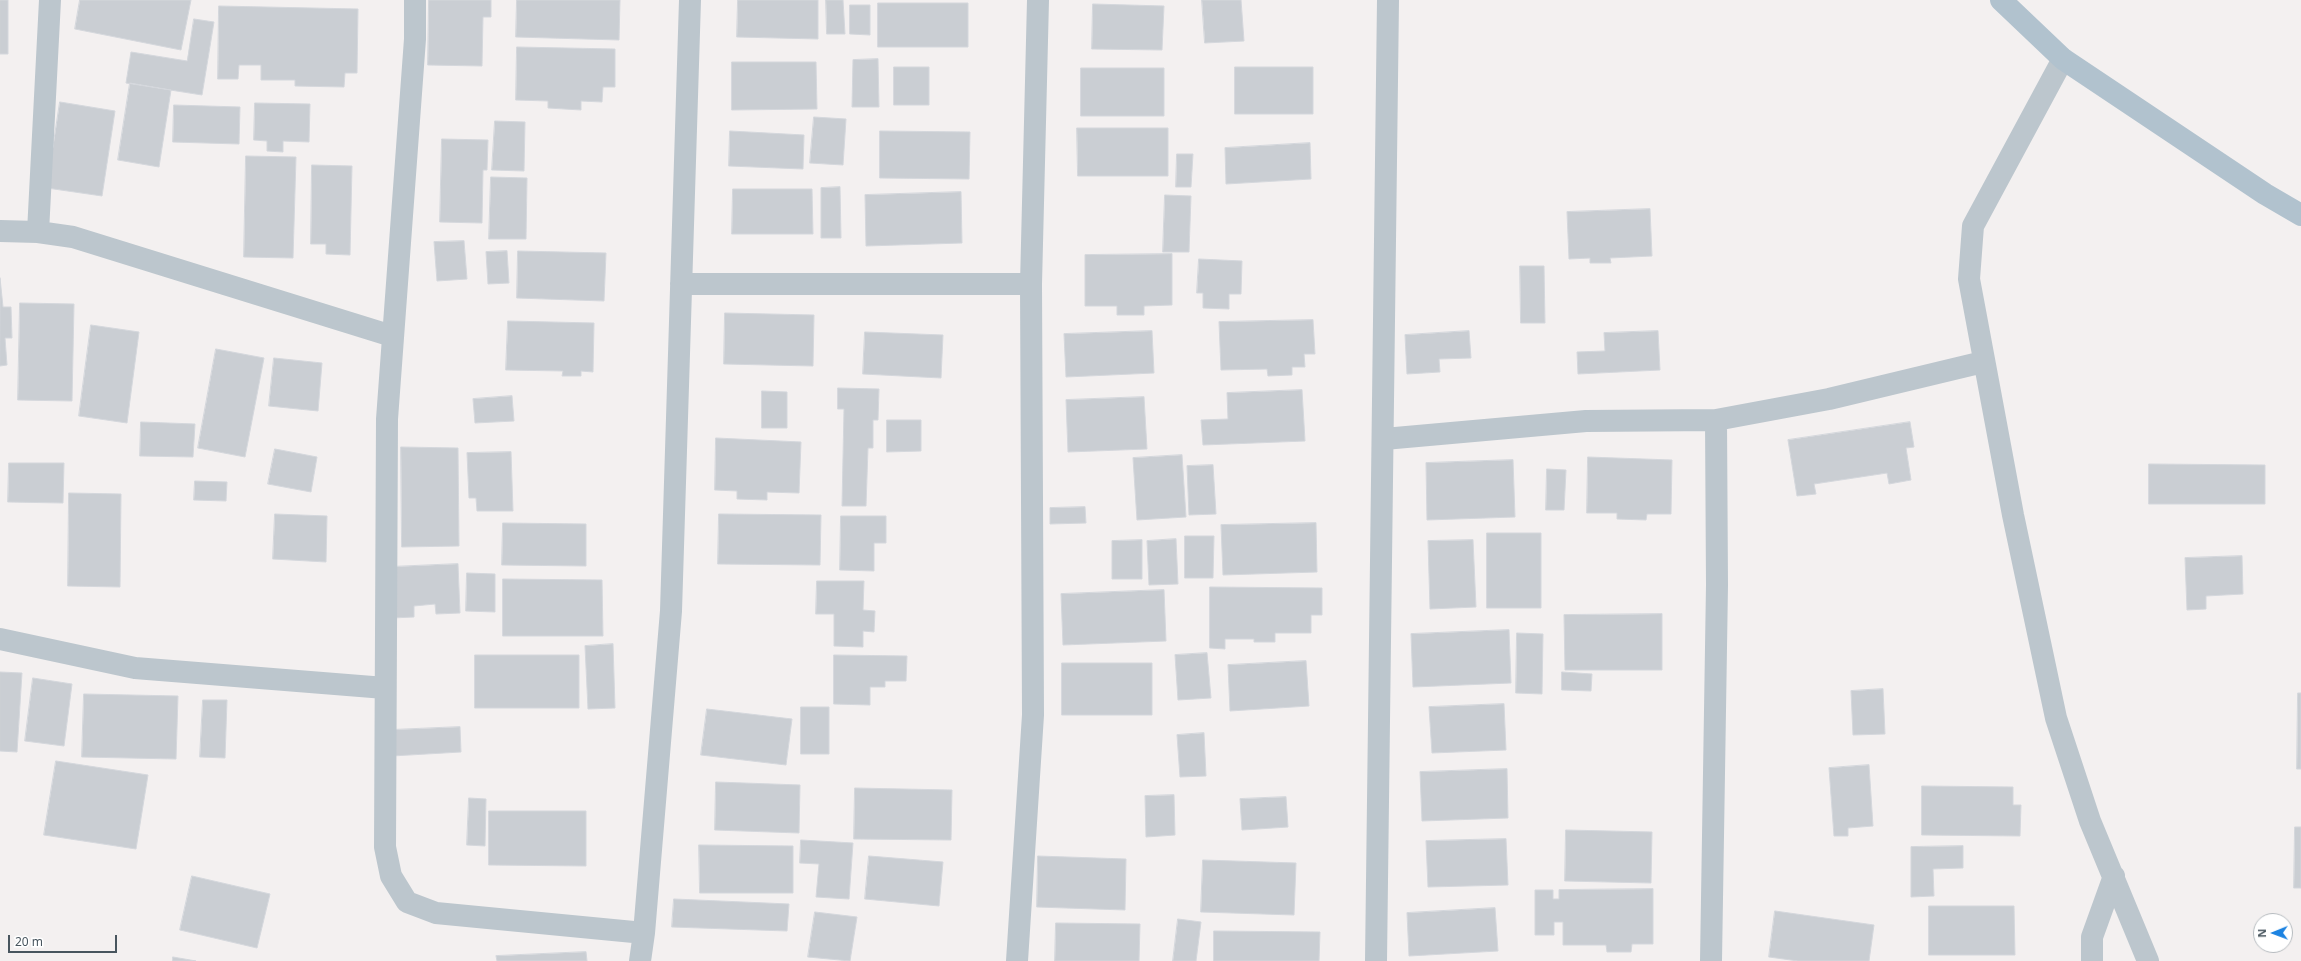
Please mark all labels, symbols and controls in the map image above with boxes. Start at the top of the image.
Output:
north arrow [2253,913,2293,953]
scale bar [10,927,119,953]
text: N [2254,929,2269,938]
text: 20 m [15,933,43,950]

